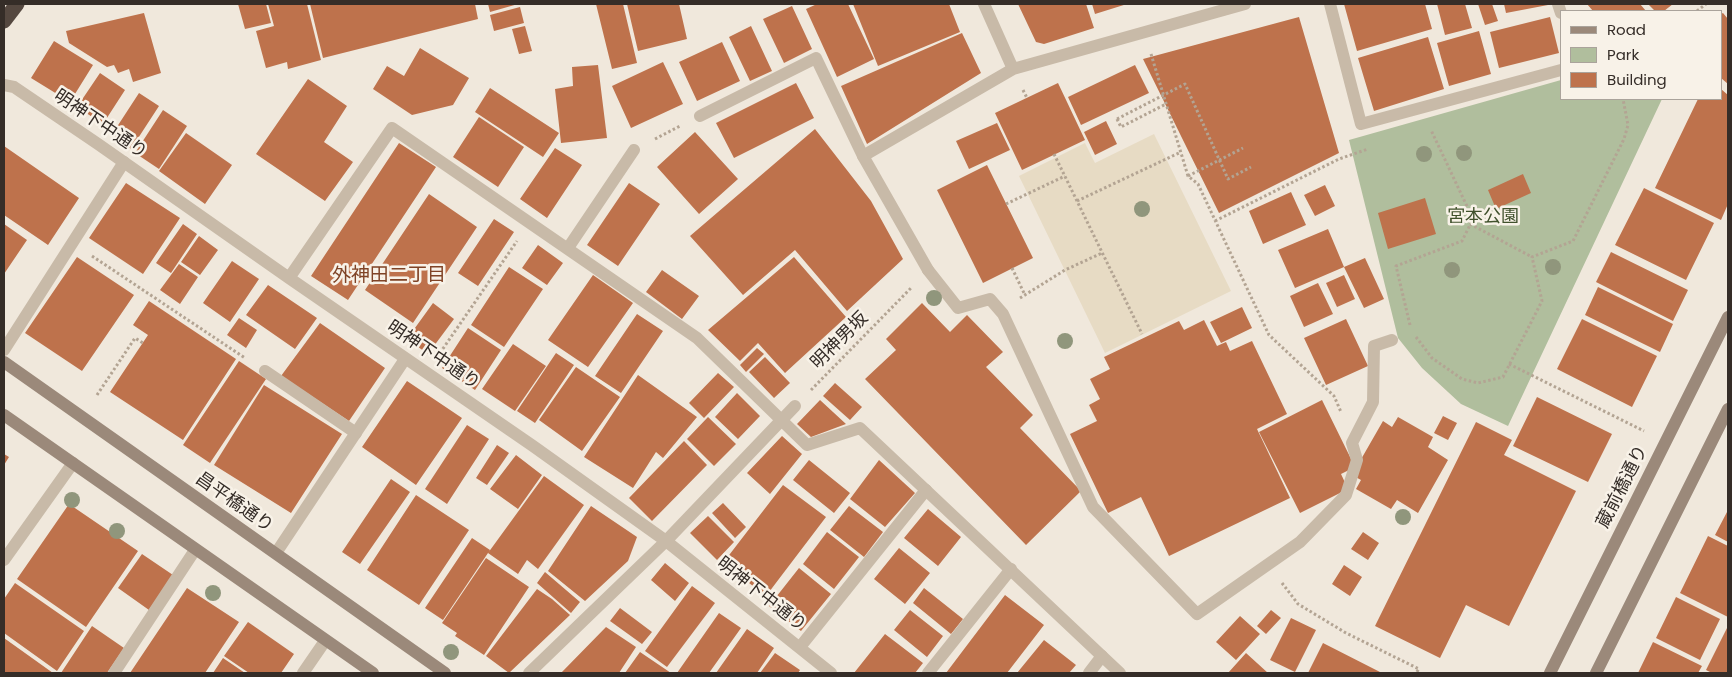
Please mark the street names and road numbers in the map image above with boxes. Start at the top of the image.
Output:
street label: 明神下中通り [49,86,151,164]
street label: 明神男坂 [807,308,873,374]
street label: 明神下中通り [382,317,484,395]
street label: 蔵前橋通り [1593,442,1653,532]
street label: 昌平橋通り [191,468,277,538]
street label: 明神下中通り [712,553,810,637]

